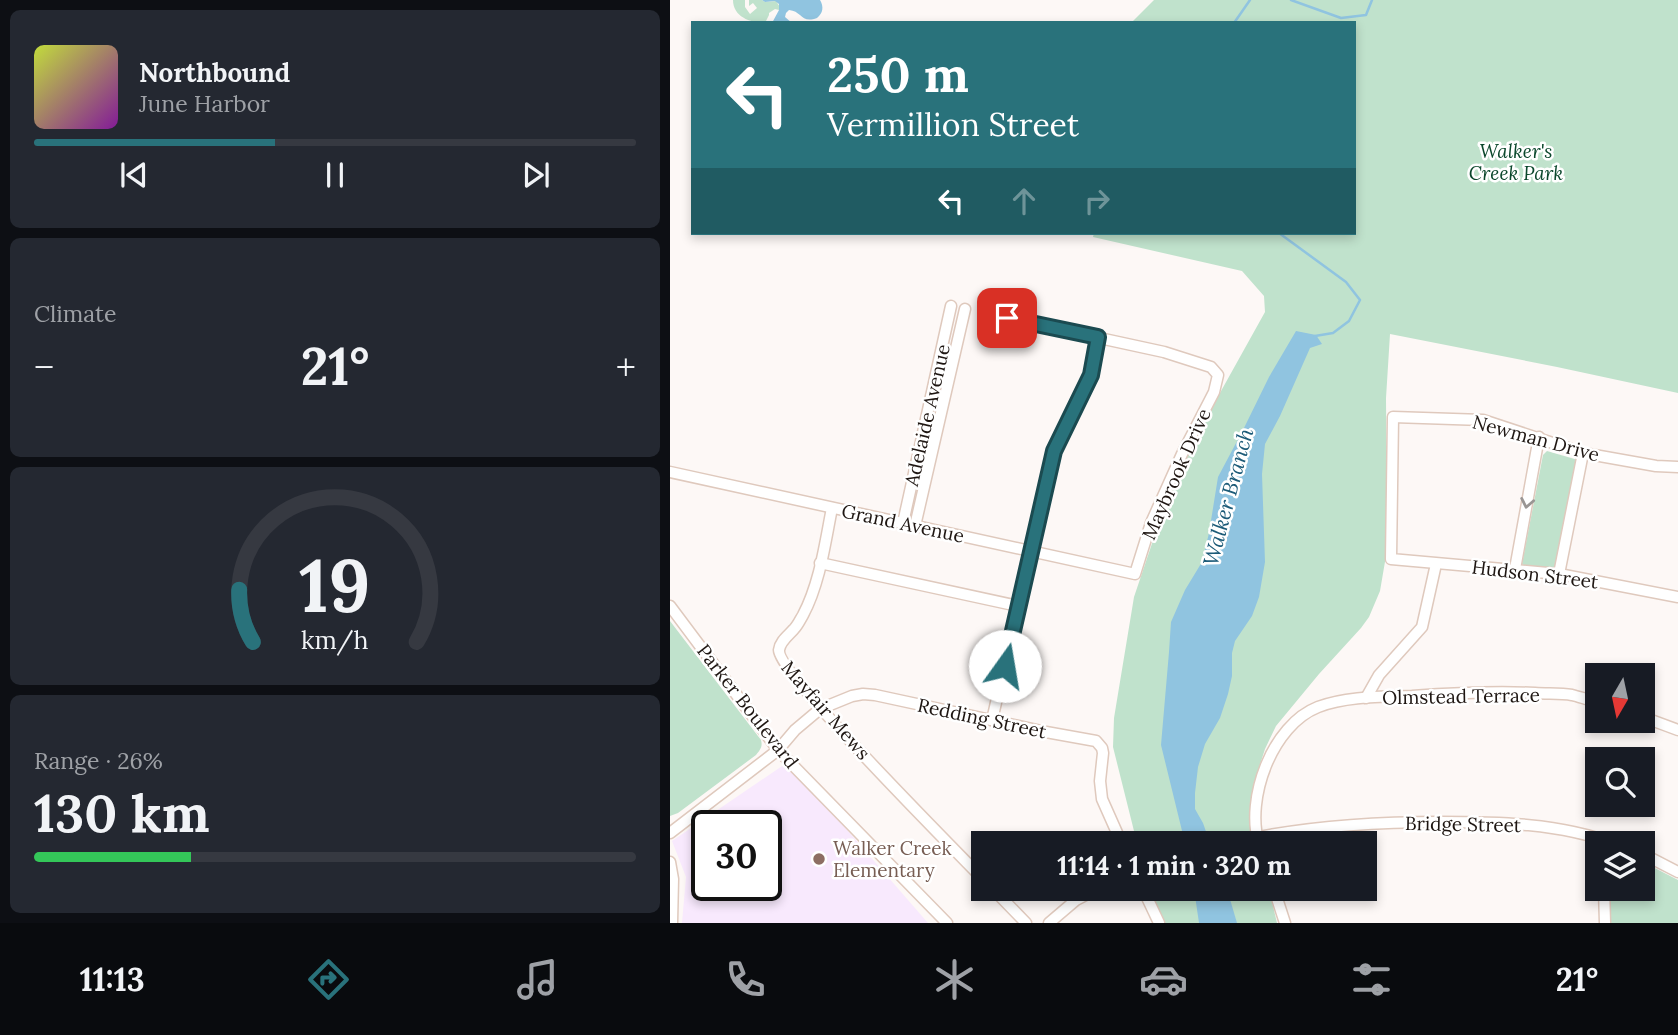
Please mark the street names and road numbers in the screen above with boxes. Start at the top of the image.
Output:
street label: Adelaide Avenue [899,342,955,489]
street label: Maybrook Drive [1136,405,1216,543]
street label: Newman Drive [1470,410,1602,466]
street label: Grand Avenue [839,498,967,548]
street label: Hudson Street [1470,554,1600,594]
street label: Parker Boulevard [692,639,804,773]
street label: Mayfair Mews [776,656,876,765]
street label: Olmstead Terrace [1382,683,1540,709]
street label: Redding Street [915,693,1049,743]
street label: Bridge Street [1405,811,1522,837]

